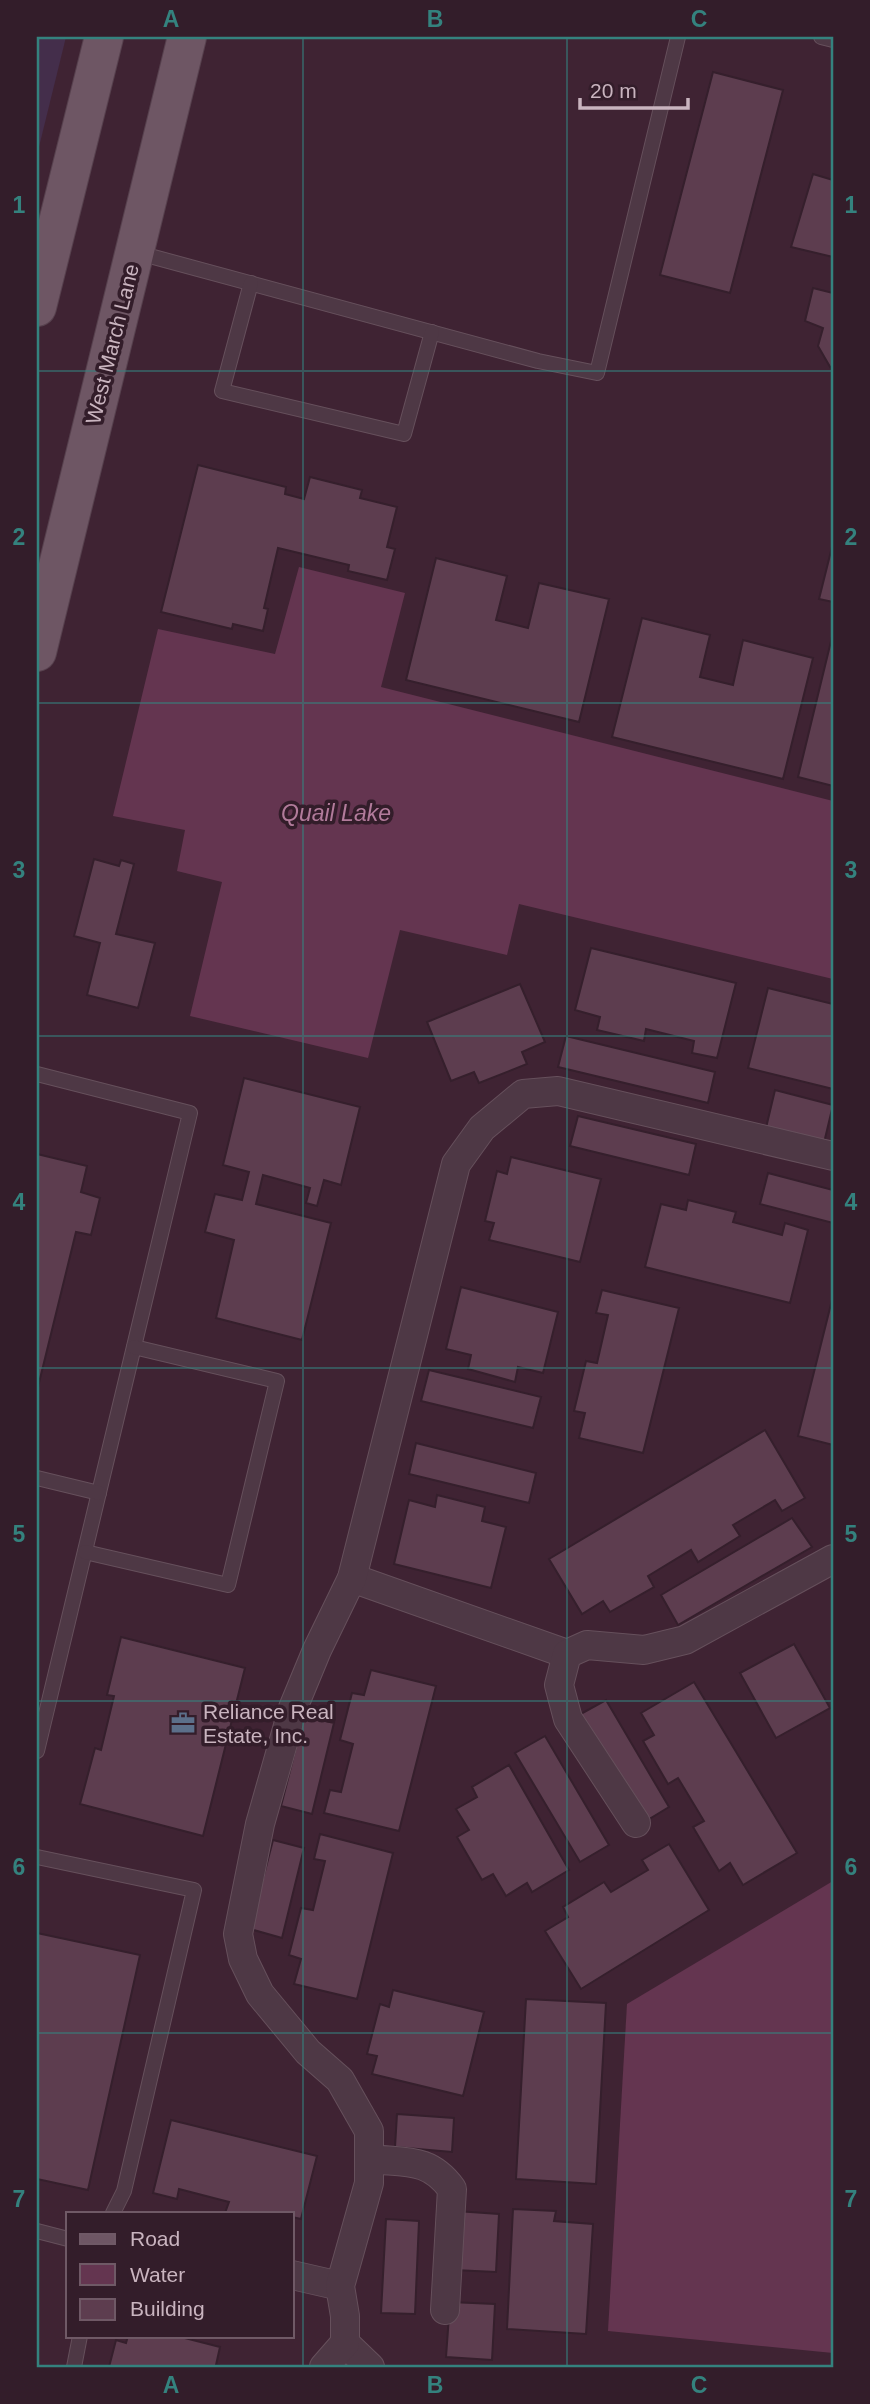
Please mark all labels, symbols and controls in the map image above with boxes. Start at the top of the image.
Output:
text: A [163,6,179,32]
text: B [427,6,443,32]
text: C [691,6,707,32]
scale bar [580,66,688,110]
text: 20 m [590,79,637,102]
text: 1 [13,192,26,218]
text: 1 [845,192,858,218]
street label: West March Lane [81,262,143,426]
text: 2 [13,524,25,550]
text: 2 [845,524,857,550]
water label: Quail Lake [281,800,391,826]
text: 3 [13,857,25,883]
text: 3 [845,857,857,883]
text: 4 [13,1189,26,1215]
text: 4 [845,1189,858,1215]
text: 5 [13,1521,26,1547]
text: 5 [845,1521,858,1547]
place label: Reliance Real Estate, Inc. [203,1700,334,1747]
office icon: Reliance Real Estate, Inc. [169,1709,197,1737]
text: 6 [13,1854,25,1880]
text: 6 [845,1854,857,1880]
text: 7 [13,2186,25,2212]
text: 7 [845,2186,857,2212]
legend [66,2212,294,2338]
text: Road [130,2227,180,2250]
text: Water [130,2263,185,2286]
text: Building [130,2297,205,2320]
text: A [163,2372,179,2398]
text: B [427,2372,443,2398]
text: C [691,2372,707,2398]

